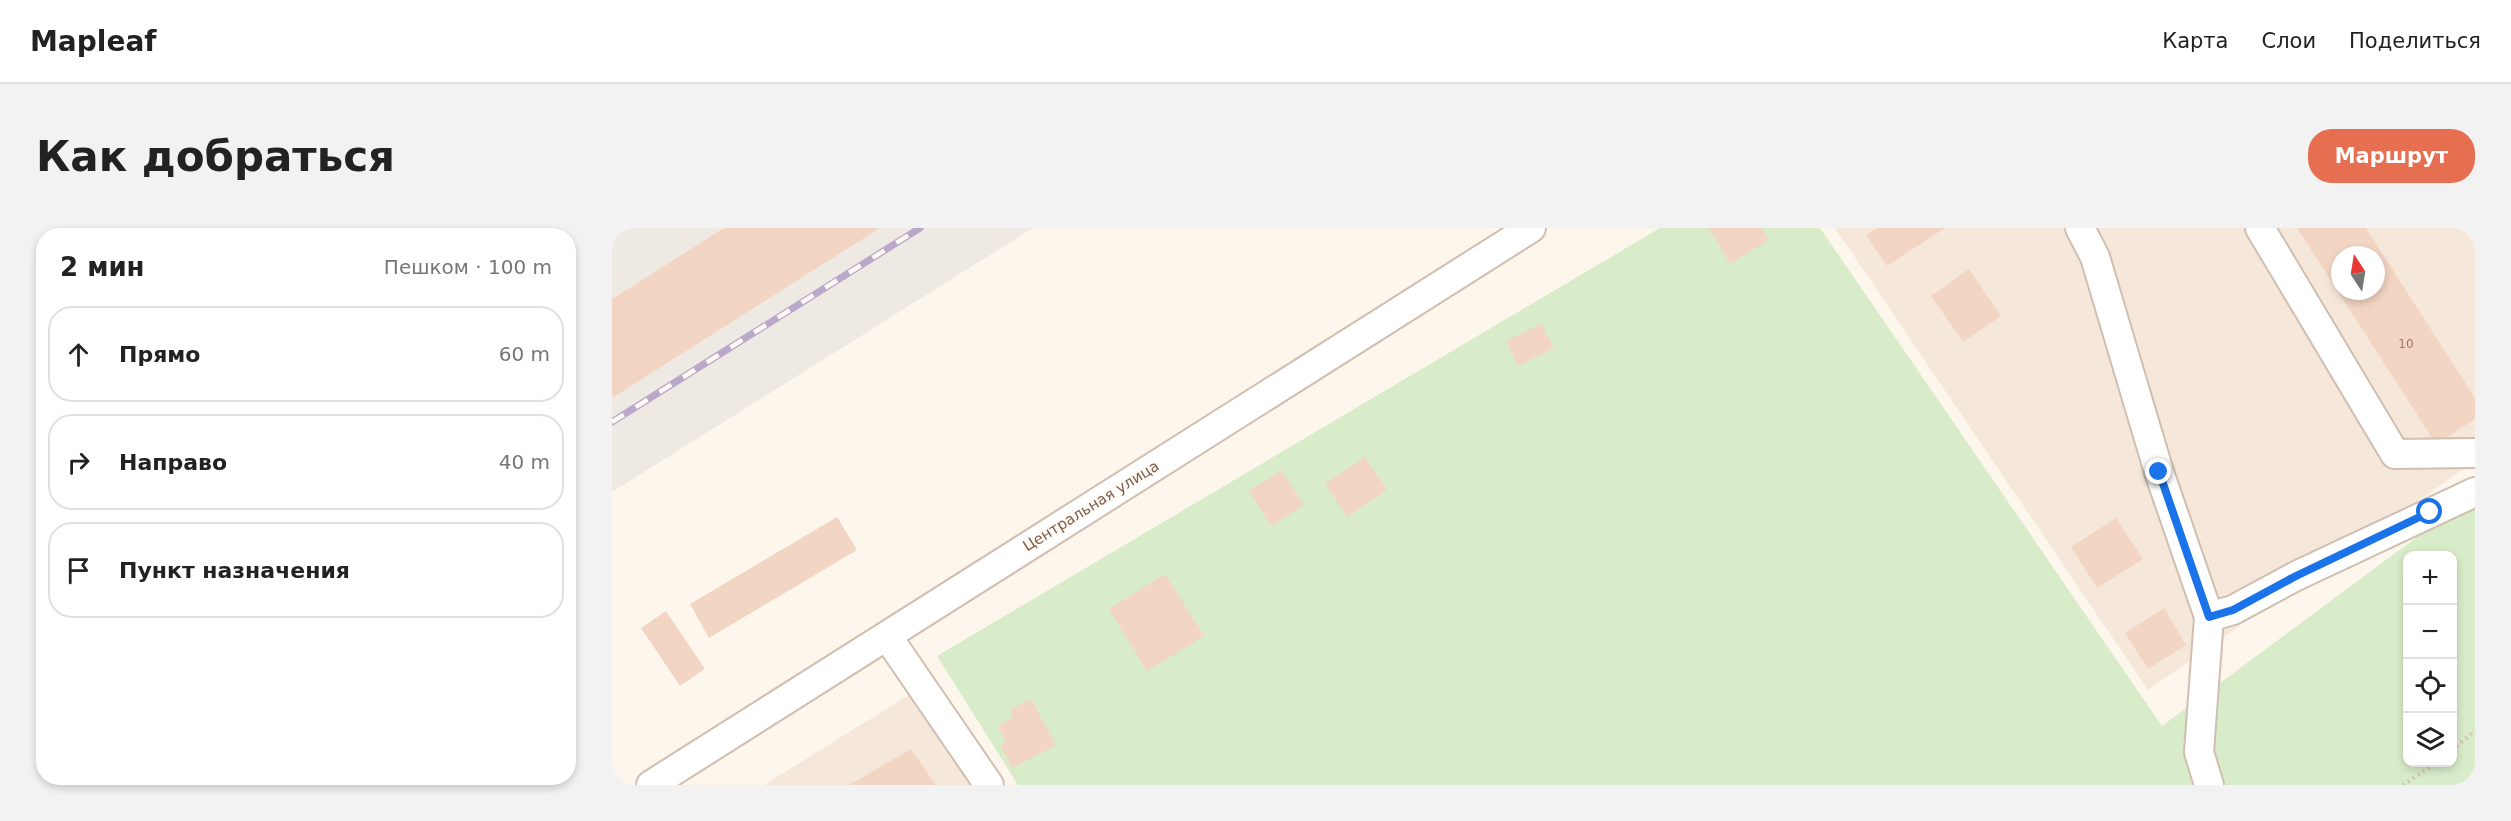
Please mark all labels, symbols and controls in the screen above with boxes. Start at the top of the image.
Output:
text: Mapleaf [30,25,156,58]
text: Карта [2162,29,2228,53]
text: Слои [2261,29,2316,53]
text: Поделиться [2349,29,2481,53]
button: Маршрут [2308,129,2475,183]
text: Как добраться [36,132,395,181]
north arrow [2331,246,2385,300]
text: 2 мин [60,252,145,282]
text: Пешком · 100 m [384,255,552,279]
house number: 10 [2398,337,2414,351]
icon: ahead [62,338,95,371]
text: Прямо [119,342,200,367]
text: 60 m [499,342,550,366]
icon: right [62,446,95,479]
text: Направо [119,450,227,475]
text: 40 m [499,450,550,474]
street label: Центральная улица [1020,457,1162,555]
route end [2145,458,2171,484]
route start [2416,498,2442,524]
map controls [2403,551,2457,767]
button: + [2403,551,2457,605]
icon: arrive [62,554,95,587]
text: Пункт назначения [119,558,350,583]
button: − [2403,605,2457,659]
button: locate [2403,659,2457,713]
button: layers [2403,713,2457,767]

